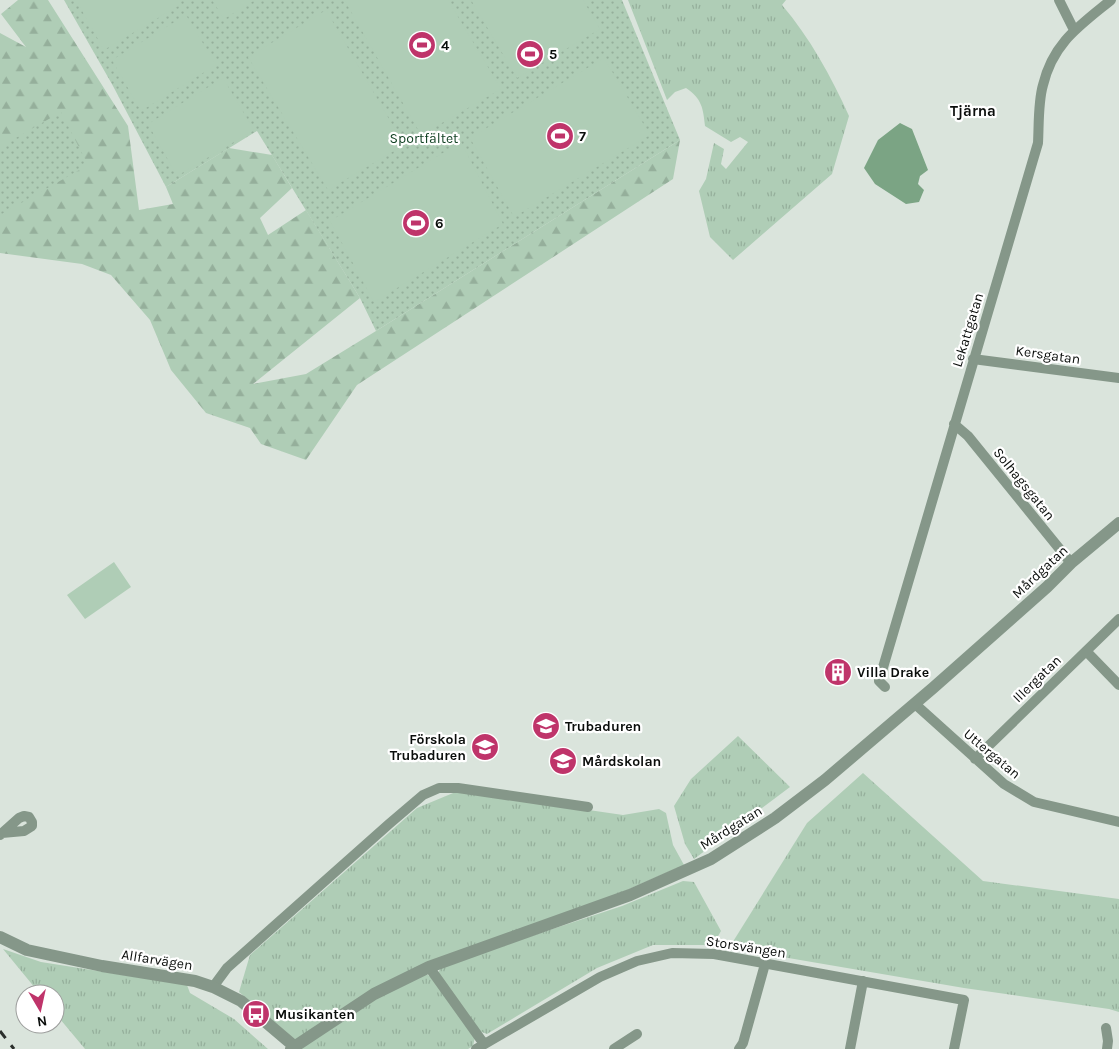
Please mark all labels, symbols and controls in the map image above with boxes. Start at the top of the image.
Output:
sports icon: 4 [407,30,437,60]
place label: 4 [441,37,450,54]
sports icon: 5 [515,39,545,69]
place label: 5 [549,46,557,63]
district label: Tjärna [950,102,996,120]
sports icon: 7 [545,121,575,151]
place label: 7 [579,128,586,145]
park label: Sportfältet [390,130,458,147]
sports icon: 6 [401,208,431,238]
place label: 6 [435,215,444,232]
street label: Lekattgatan [949,291,987,369]
street label: Kersgatan [1015,342,1081,368]
street label: Solhagsgatan [990,444,1058,524]
street label: Mårdgatan [1009,542,1071,602]
street label: Illergatan [1009,652,1065,706]
building icon: Villa Drake [823,657,853,687]
place label: Villa Drake [857,664,929,681]
school or university icon: Trubaduren [531,711,561,741]
place label: Trubaduren [565,718,641,735]
street label: Uttergatan [960,725,1024,783]
place label: Förskola Trubaduren [390,731,466,764]
school or university icon: Förskola Trubaduren [470,732,500,762]
school or university icon: Mårdskolan [548,746,578,776]
place label: Mårdskolan [582,753,661,770]
street label: Mårdgatan [697,802,765,854]
street label: Storsvängen [705,932,787,962]
street label: Allfarvägen [120,946,194,974]
north arrow [15,984,65,1034]
bus stop icon: Musikanten [241,999,271,1029]
place label: Musikanten [275,1006,355,1023]
text: N [36,1012,48,1031]

